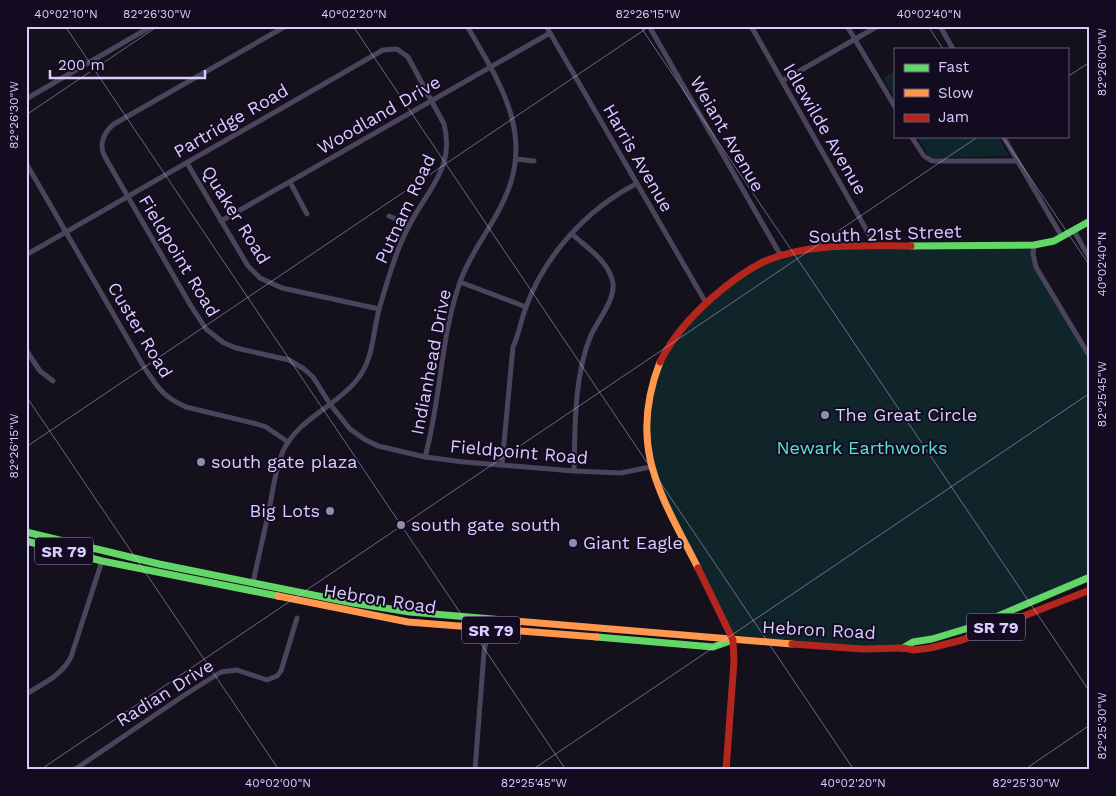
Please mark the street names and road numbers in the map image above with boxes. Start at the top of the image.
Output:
street label: Idlewilde Avenue [779,59,872,198]
street label: Woodland Drive [313,71,444,158]
street label: Weiant Avenue [686,72,769,195]
street label: Partridge Road [170,79,292,162]
street label: Harris Avenue [599,100,678,216]
street label: Putnam Road [370,151,439,267]
street label: Quaker Road [198,162,275,268]
street label: Fieldpoint Road [135,191,224,320]
street label: South 21st Street [808,220,962,247]
street label: Custer Road [104,278,177,381]
street label: Indianhead Drive [406,287,455,436]
street label: Fieldpoint Road [449,435,589,468]
road number: SR 79 [35,538,93,564]
street label: Hebron Road [322,579,438,618]
road number: SR 79 [967,614,1025,640]
road number: SR 79 [462,616,520,644]
street label: Hebron Road [762,616,876,643]
street label: Radian Drive [112,654,217,731]

